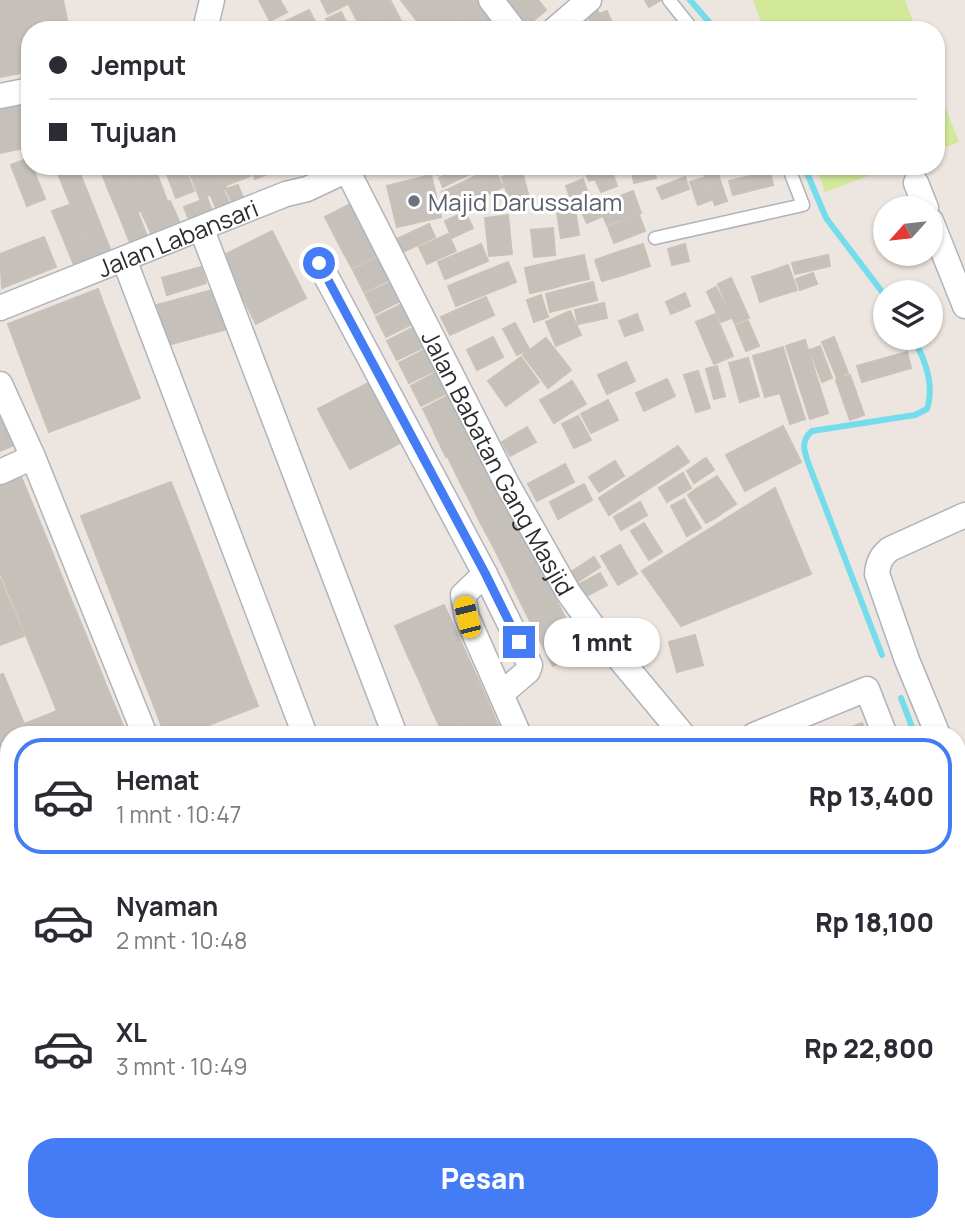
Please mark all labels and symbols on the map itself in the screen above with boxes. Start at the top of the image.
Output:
place label: Majid Darussalam [428,185,622,218]
street label: Jalan Labansari [92,190,263,284]
marker: Majid Darussalam [406,193,422,209]
north arrow [873,196,943,266]
route start [303,247,335,279]
street label: Jalan Babatan Gang Masjid [415,324,583,601]
car [452,594,483,640]
callout: 1 mnt [544,618,659,666]
route end [503,626,535,658]

